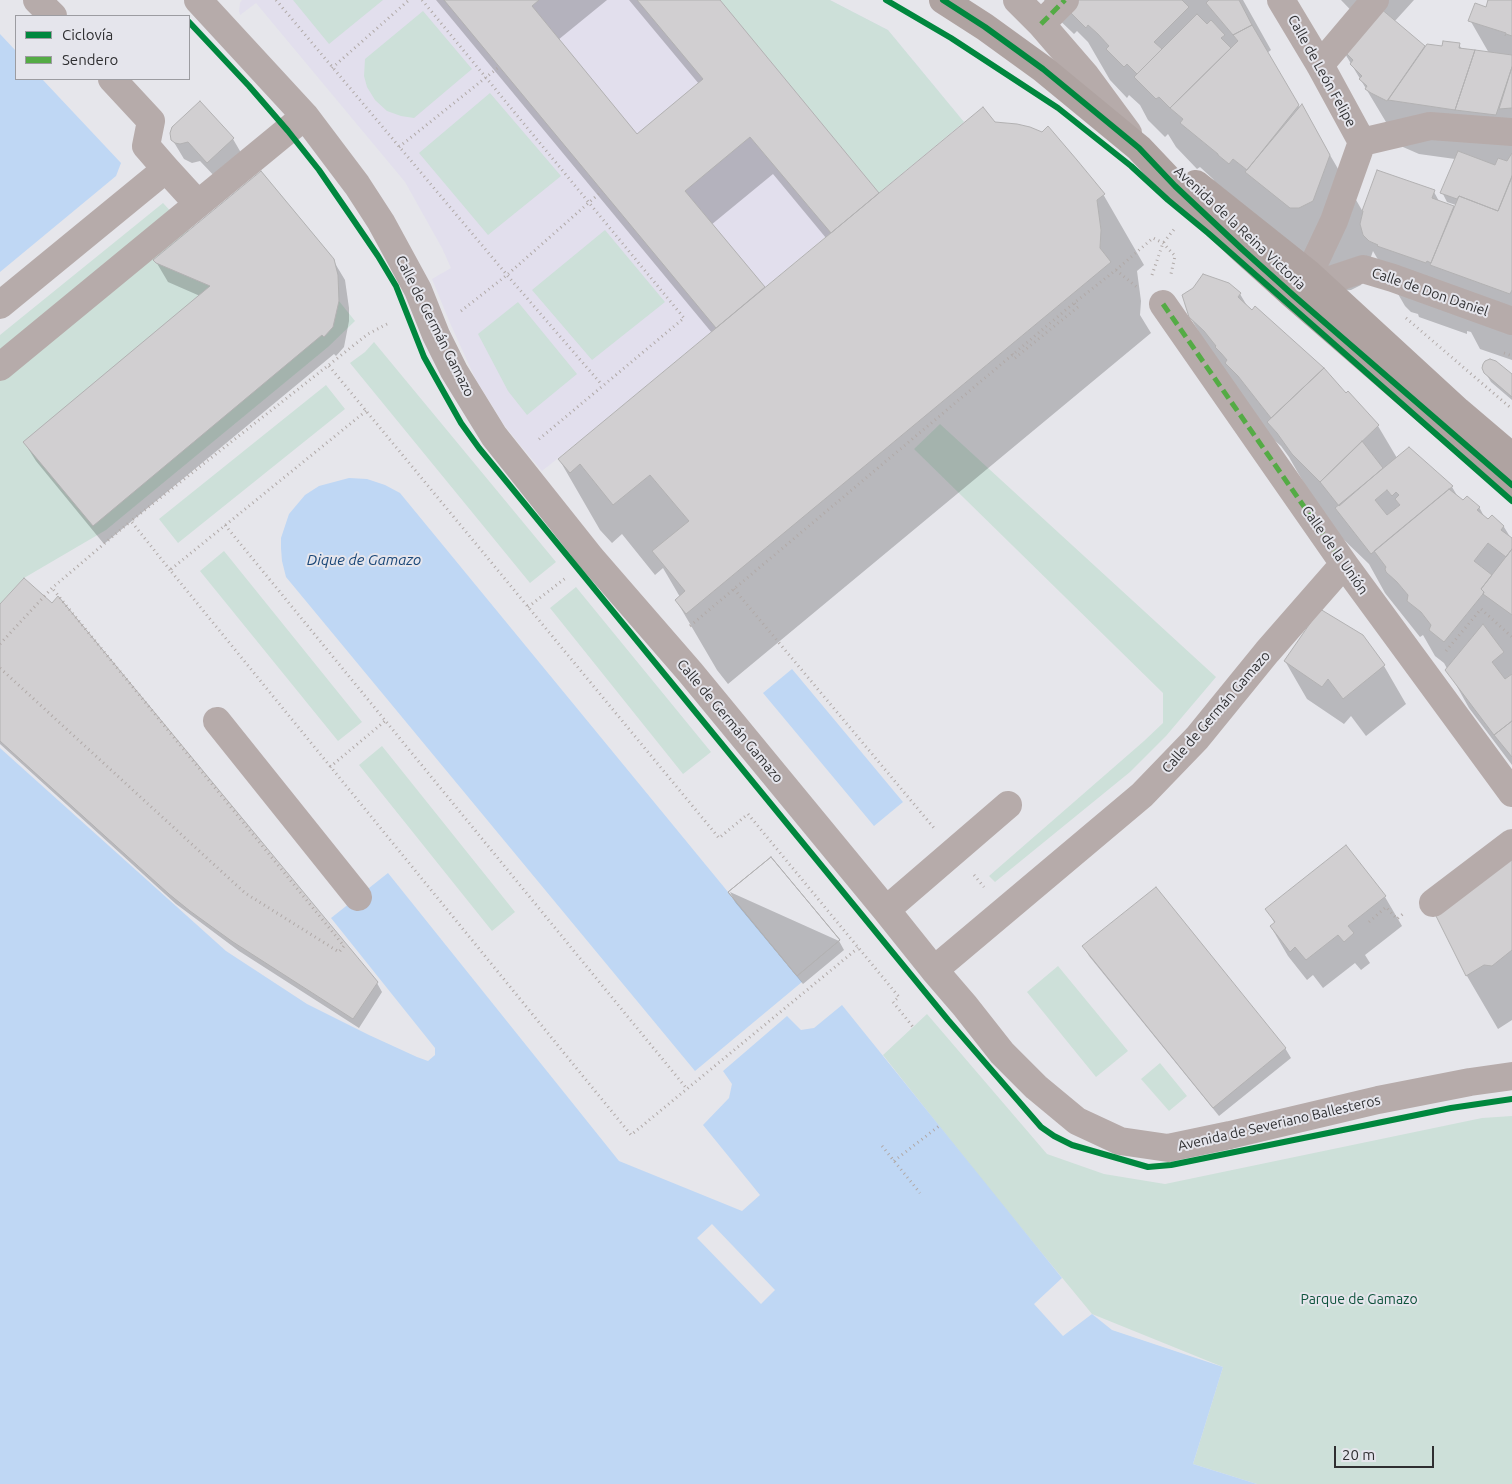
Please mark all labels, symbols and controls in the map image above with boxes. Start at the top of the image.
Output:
street label: Calle de León Felipe [1284,12,1360,130]
legend [15,15,190,80]
text: Ciclovía [62,26,113,43]
text: Sendero [62,51,118,68]
street label: Avenida de la Reina Victoria [1171,163,1309,293]
street label: Calle de Germán Gamazo [392,253,478,399]
street label: Calle de Don Daniel [1369,264,1491,320]
street label: Calle de la Unión [1298,502,1372,598]
water label: Dique de Gamazo [307,551,421,569]
street label: Calle de Germán Gamazo [1158,648,1274,776]
street label: Calle de Germán Gamazo [673,656,787,786]
street label: Avenida de Severiano Ballesteros [1176,1091,1382,1155]
park label: Parque de Gamazo [1300,1291,1418,1307]
scale bar [1337,1436,1437,1468]
text: 20 m [1342,1446,1375,1463]

